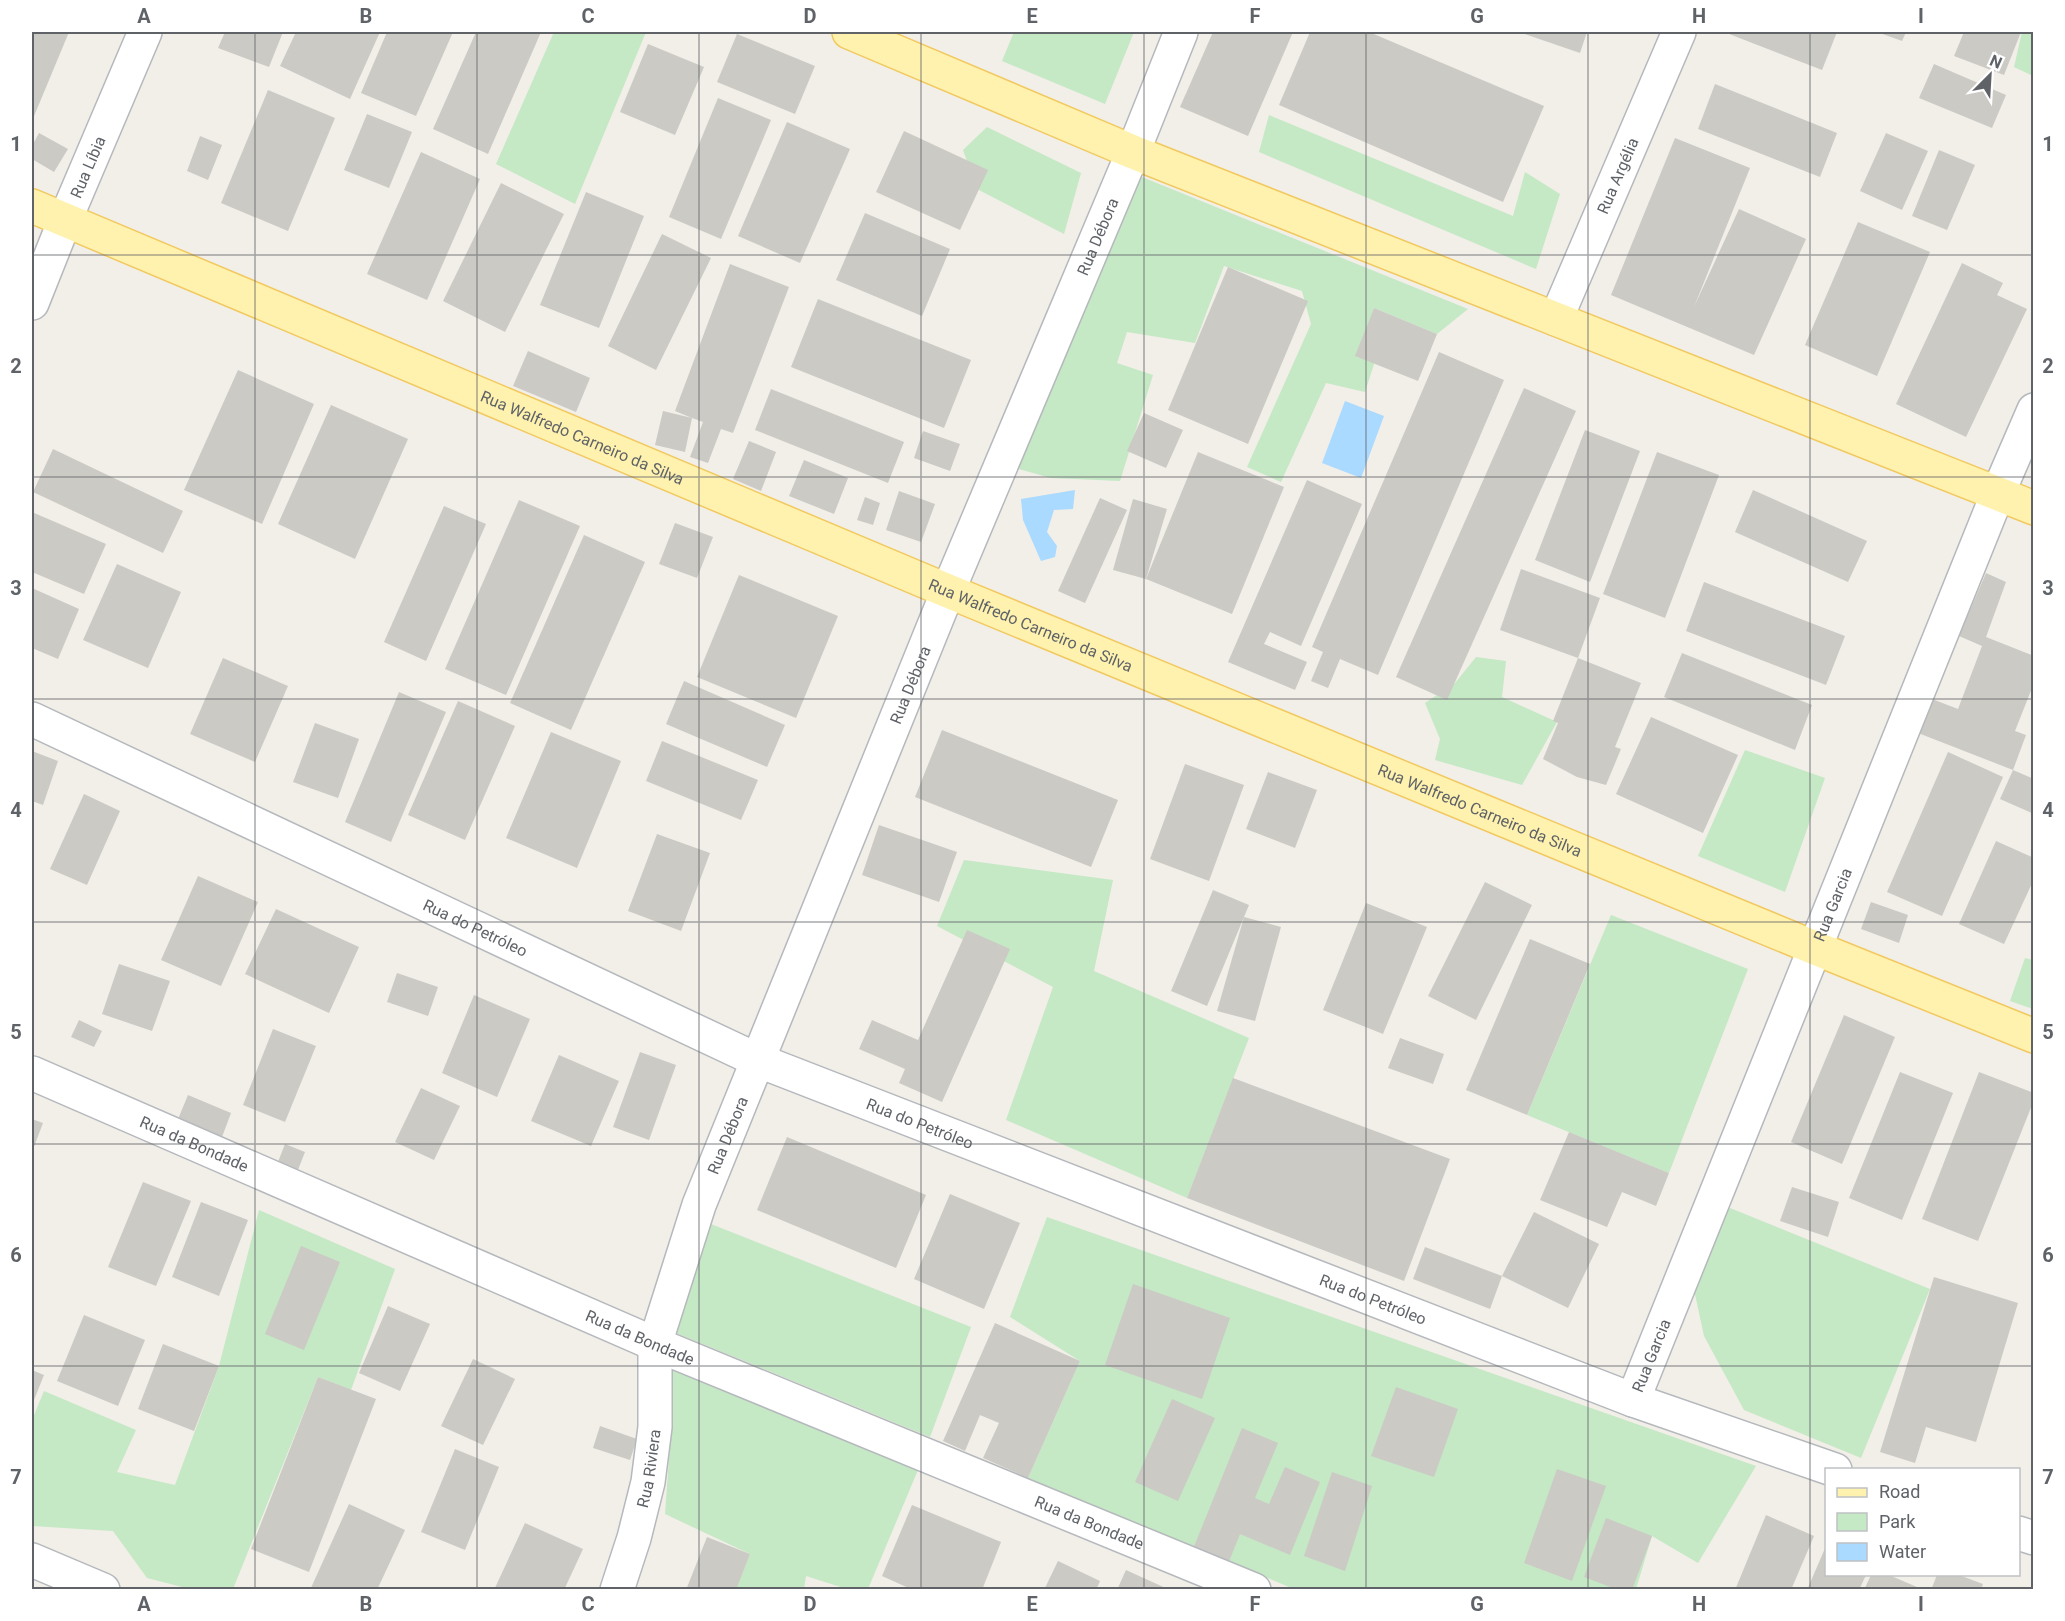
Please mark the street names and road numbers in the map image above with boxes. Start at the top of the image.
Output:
street label: Rua Líbia [66,133,110,201]
street label: Rua Argélia [1593,135,1643,217]
street label: Rua Débora [1073,195,1123,278]
street label: Rua Walfredo Carneiro da Silva [478,387,687,489]
street label: Rua Walfredo Carneiro da Silva [926,575,1135,676]
street label: Rua Débora [886,643,935,727]
street label: Rua Walfredo Carneiro da Silva [1375,760,1585,861]
street label: Rua Garcia [1810,865,1856,944]
street label: Rua do Petróleo [420,895,530,961]
street label: Rua Débora [704,1094,752,1177]
street label: Rua do Petróleo [864,1094,976,1153]
street label: Rua da Bondade [137,1112,251,1176]
street label: Rua do Petróleo [1317,1270,1429,1329]
street label: Rua da Bondade [583,1306,697,1369]
street label: Rua Garcia [1628,1316,1675,1395]
street label: Rua Riviera [633,1428,665,1510]
street label: Rua da Bondade [1032,1492,1147,1554]

